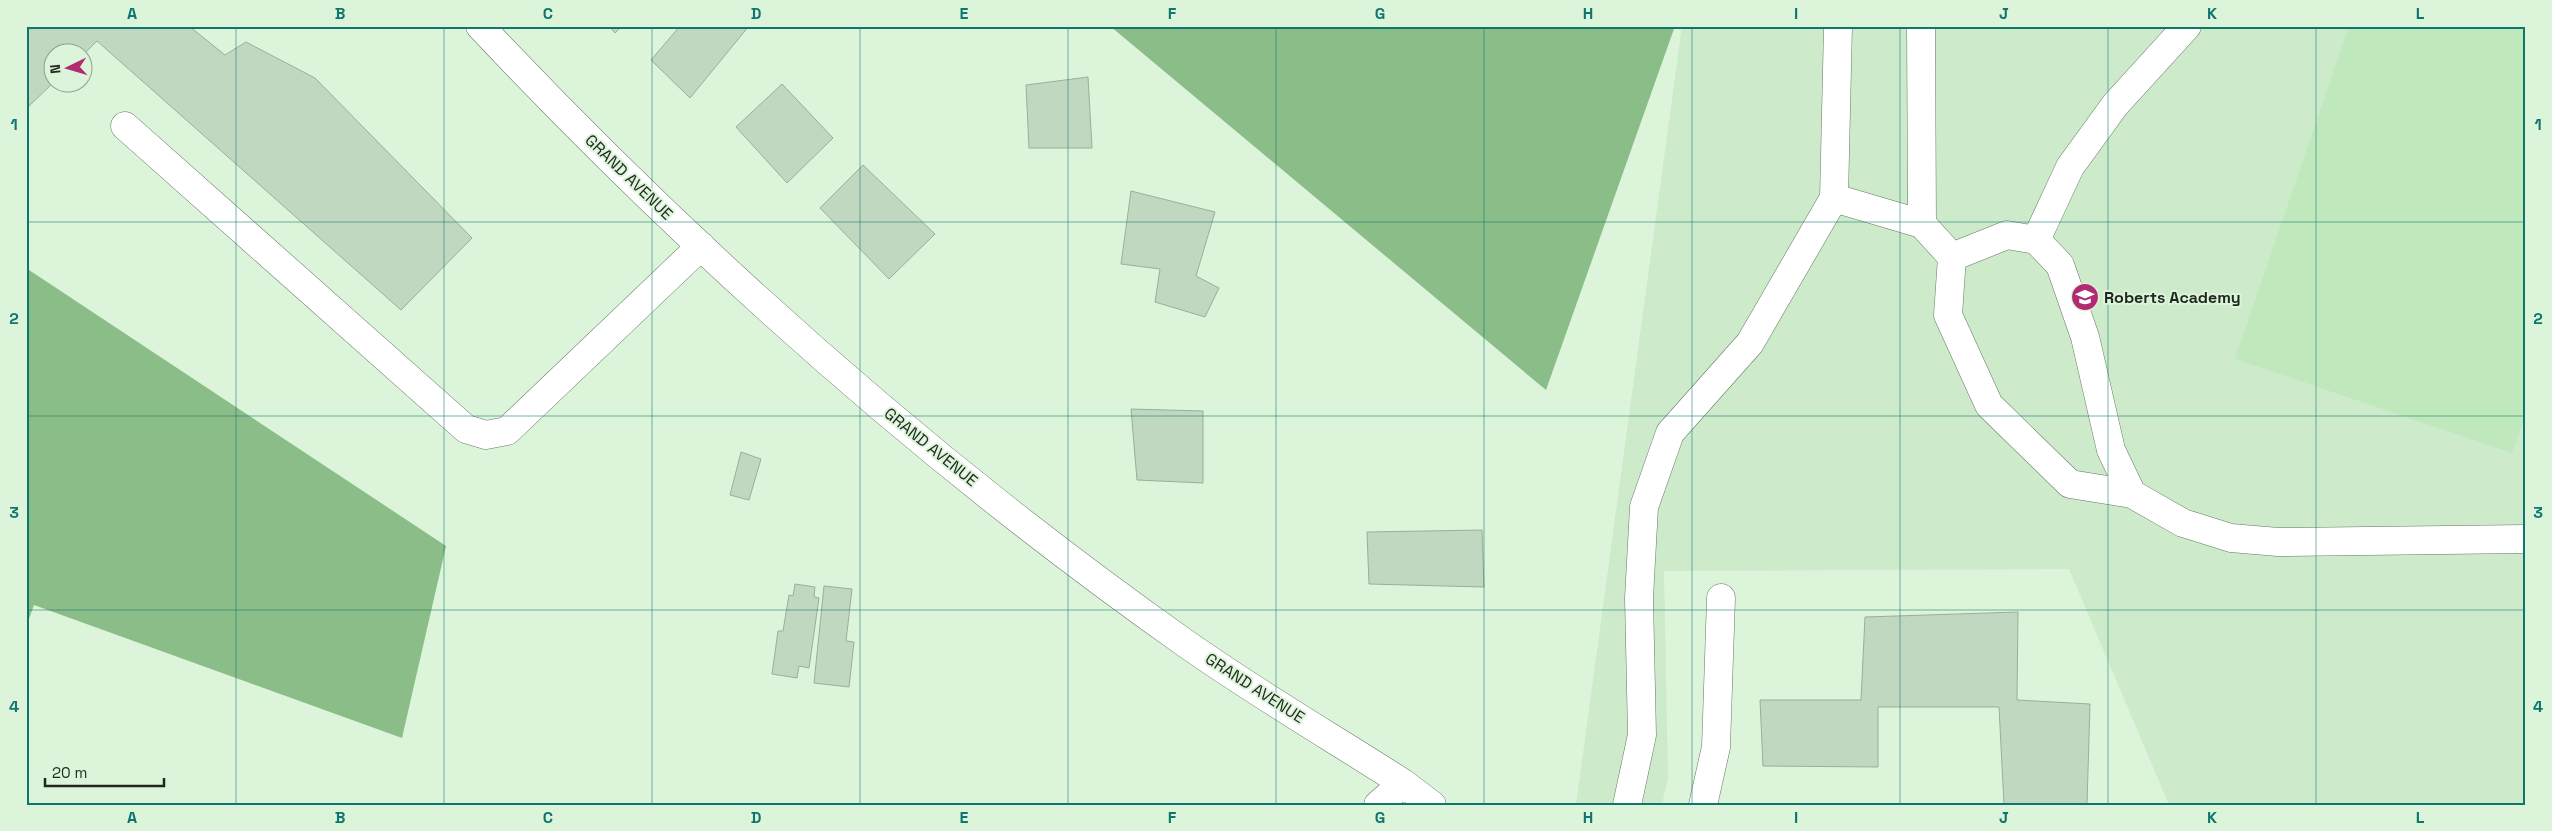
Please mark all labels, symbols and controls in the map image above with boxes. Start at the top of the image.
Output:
text: A [127,3,137,24]
text: B [335,3,345,24]
text: C [543,3,553,24]
text: D [751,3,761,24]
text: E [960,3,969,24]
text: F [1168,3,1177,24]
text: G [1375,3,1385,24]
text: H [1583,3,1593,24]
text: I [1794,3,1798,24]
text: J [1999,3,2009,24]
text: K [2207,3,2217,24]
text: L [2416,3,2425,24]
north arrow [42,42,92,92]
text: N [46,64,64,75]
text: 1 [10,114,18,135]
text: 1 [2534,114,2542,135]
street label: GRAND AVENUE [581,130,677,224]
school or university icon: Roberts Academy [2070,282,2100,312]
place label: Roberts Academy [2104,287,2241,308]
text: 2 [9,308,19,329]
text: 2 [2533,308,2543,329]
street label: GRAND AVENUE [880,403,982,491]
text: 3 [9,502,19,523]
text: 3 [2533,502,2543,523]
street label: GRAND AVENUE [1201,648,1309,728]
text: 4 [9,696,19,717]
text: 4 [2533,696,2543,717]
scale bar [45,756,164,788]
text: 20 m [52,763,87,782]
text: A [127,807,137,828]
text: B [335,807,345,828]
text: C [543,807,553,828]
text: D [751,807,761,828]
text: E [960,807,969,828]
text: F [1168,807,1177,828]
text: G [1375,807,1385,828]
text: H [1583,807,1593,828]
text: I [1794,807,1798,828]
text: J [1999,807,2009,828]
text: K [2207,807,2217,828]
text: L [2416,807,2425,828]

